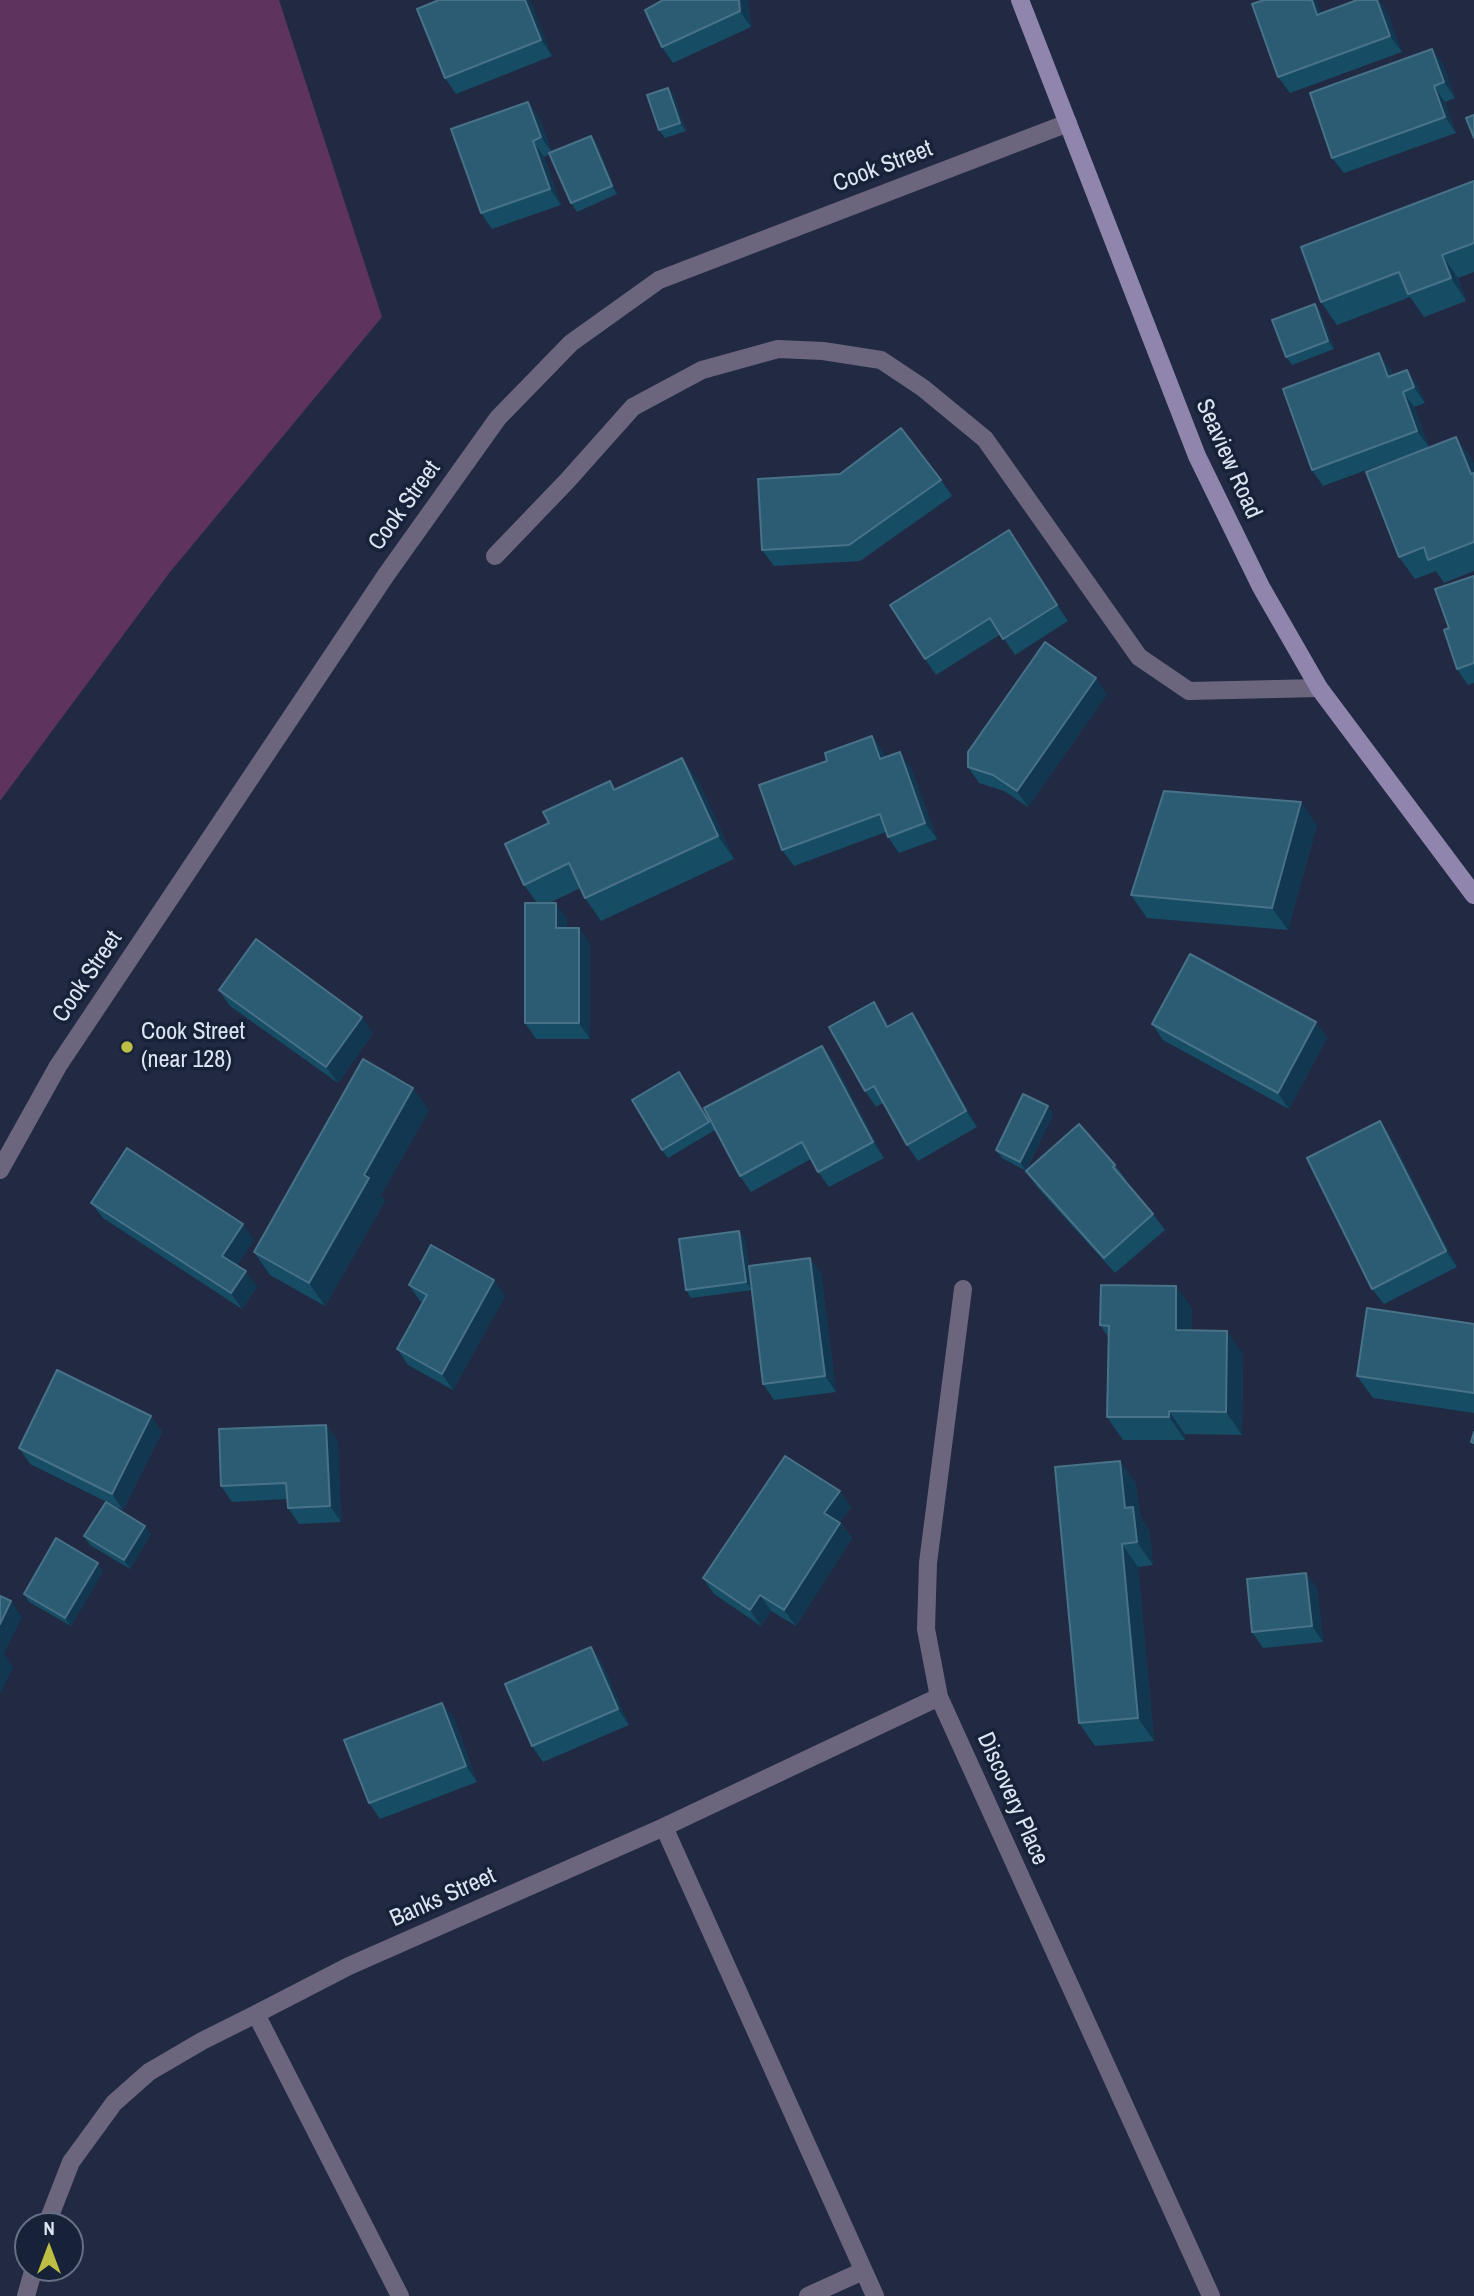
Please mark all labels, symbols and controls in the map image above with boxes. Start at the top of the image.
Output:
street label: Cook Street [829,135,937,199]
street label: Seaview Road [1189,395,1267,523]
street label: Cook Street [363,455,447,557]
street label: Cook Street [47,926,129,1028]
place label: Cook Street (near 128) [141,1019,245,1075]
marker: Cook Street (near 128) [119,1039,135,1055]
street label: Discovery Place [970,1728,1054,1870]
street label: Banks Street [386,1862,500,1934]
north arrow [14,2212,84,2282]
text: N [43,2215,55,2241]

